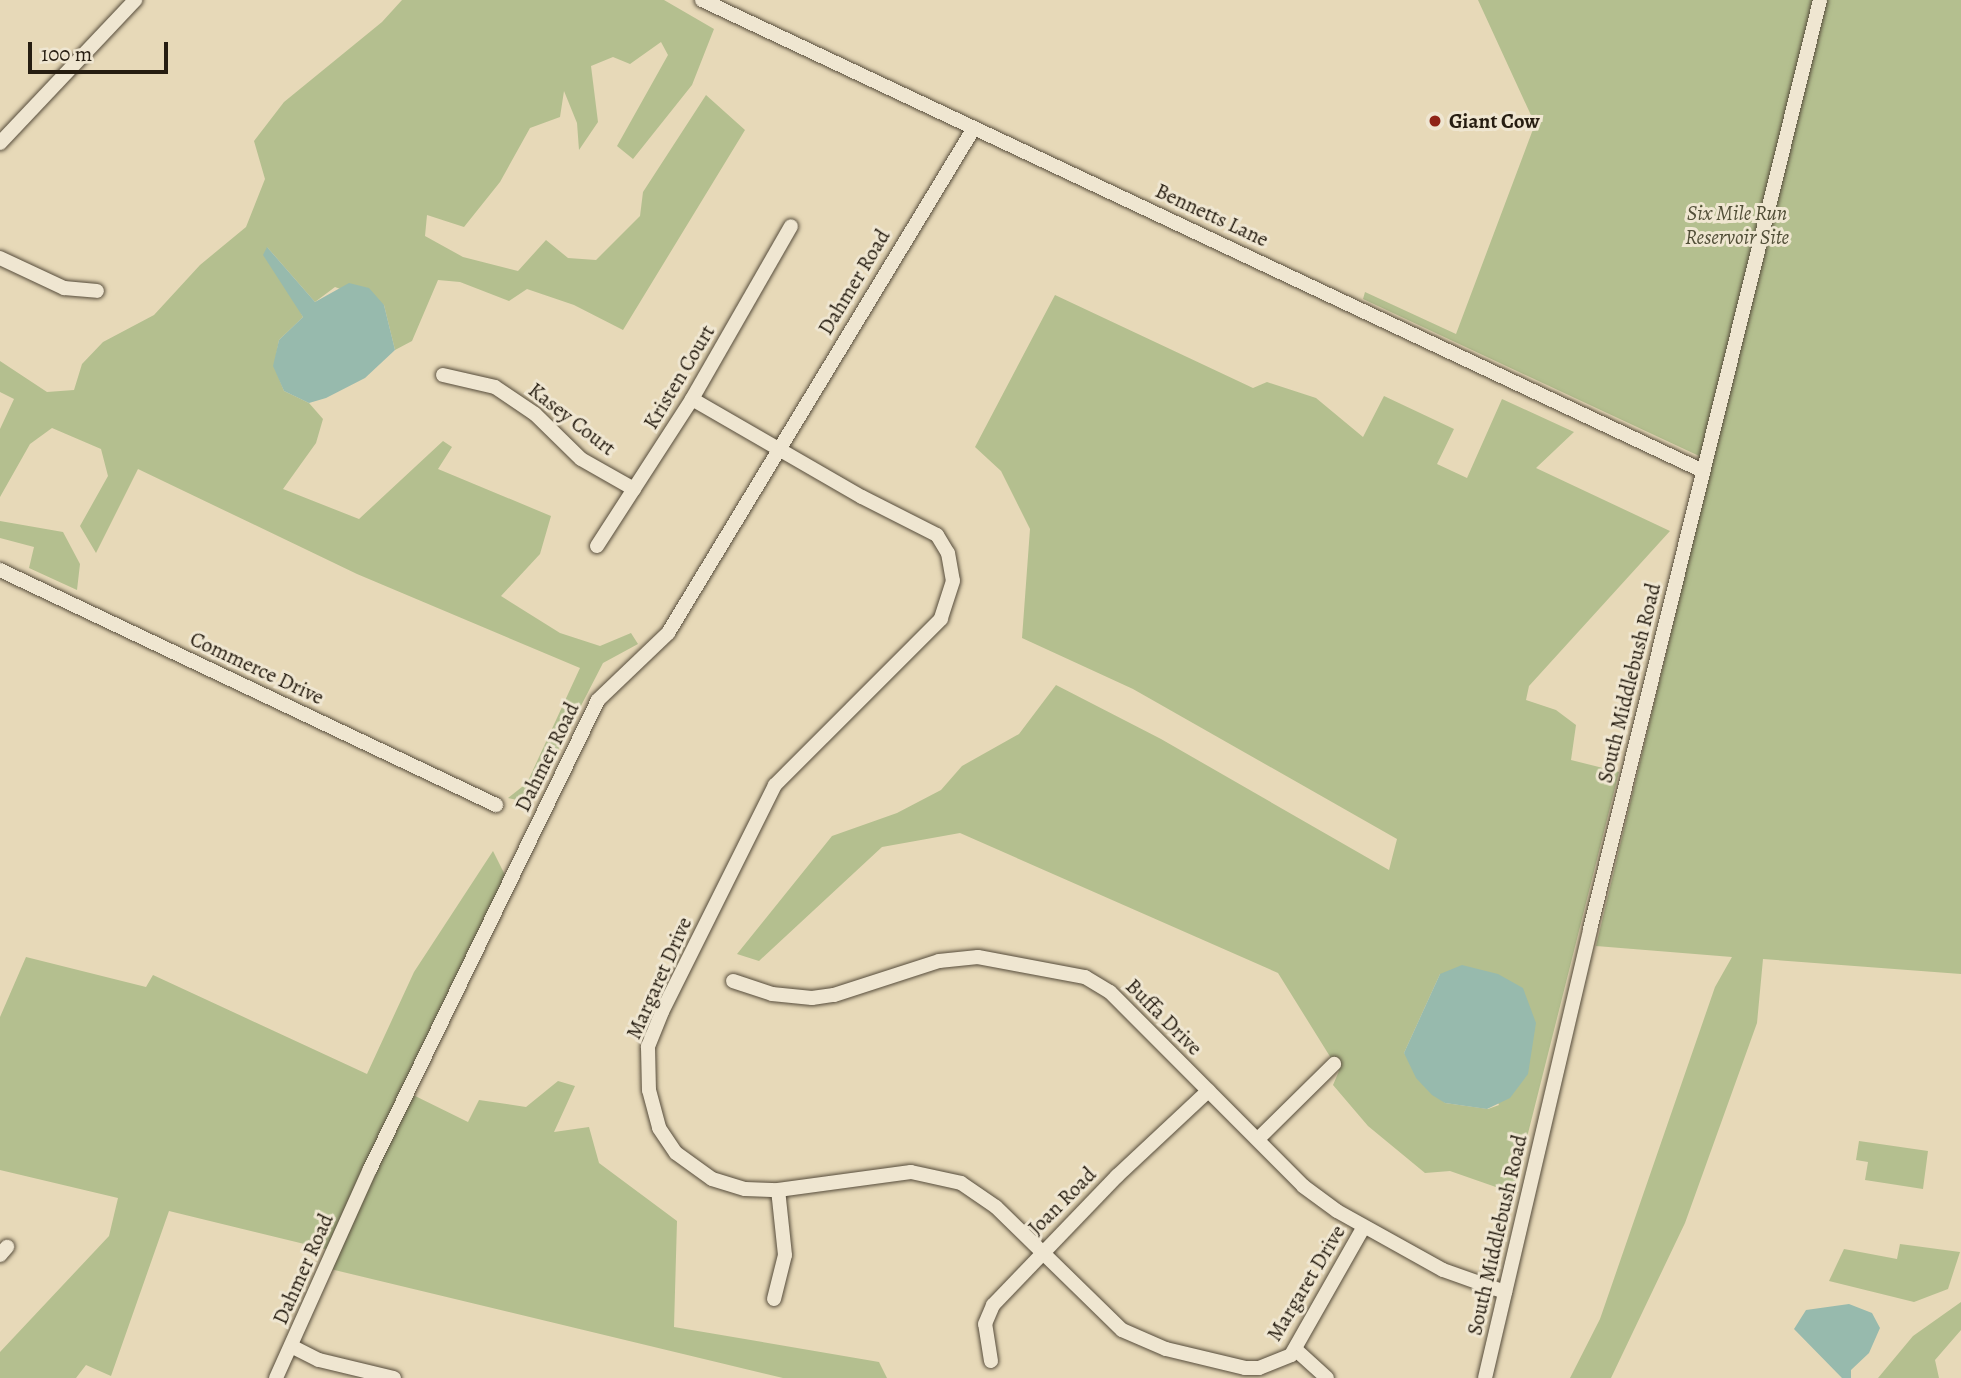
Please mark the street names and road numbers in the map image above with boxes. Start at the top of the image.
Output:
street label: Bennetts Lane [1151,178,1273,252]
street label: Dahmer Road [813,225,895,339]
street label: Kristen Court [638,320,720,434]
street label: Kasey Court [523,377,621,461]
street label: South Middlebush Road [1592,581,1666,785]
street label: Commerce Drive [186,626,328,710]
street label: Dahmer Road [510,698,584,816]
street label: Margaret Drive [621,913,697,1043]
street label: Buffa Drive [1120,973,1208,1061]
street label: South Middlebush Road [1462,1132,1532,1338]
street label: Joan Road [1023,1162,1101,1240]
street label: Dahmer Road [267,1210,339,1328]
street label: Margaret Drive [1261,1220,1351,1346]

